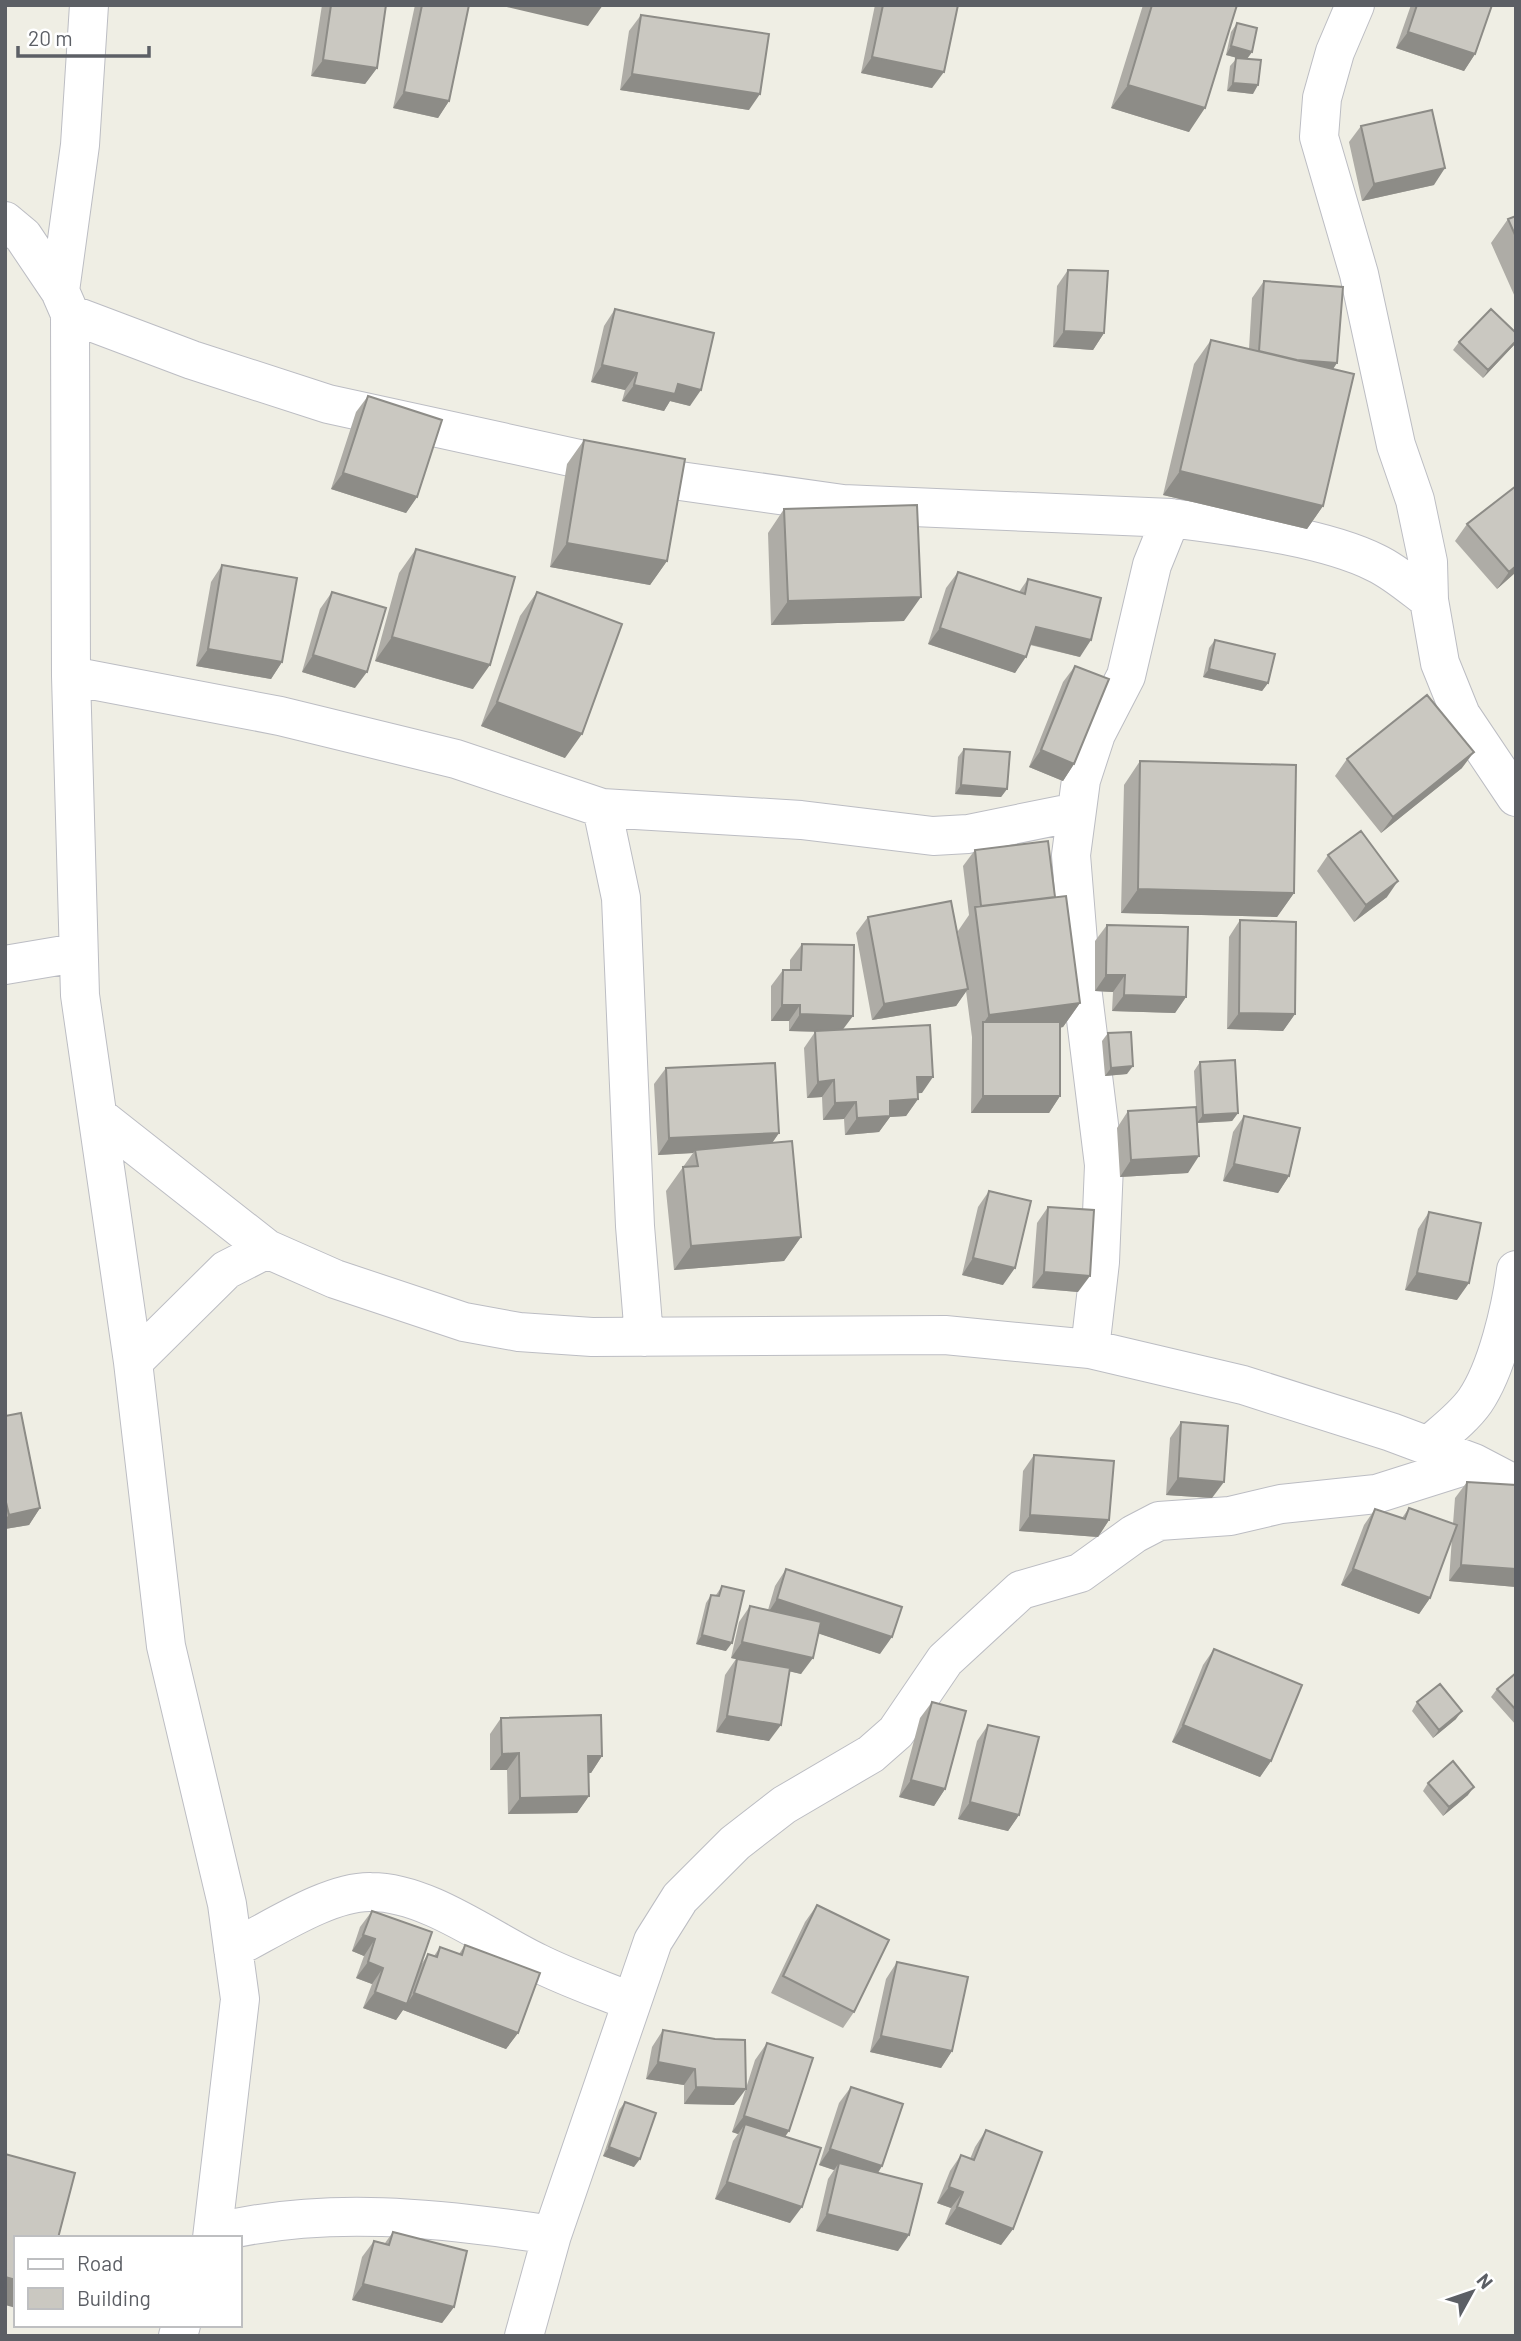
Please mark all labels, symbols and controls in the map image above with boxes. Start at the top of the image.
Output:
scale bar [18,14,149,58]
text: 20 m [28,25,73,50]
legend [14,2236,242,2327]
text: Road [77,2250,123,2275]
north arrow [1437,2257,1507,2327]
text: N [1473,2269,1498,2293]
text: Building [77,2285,151,2310]

